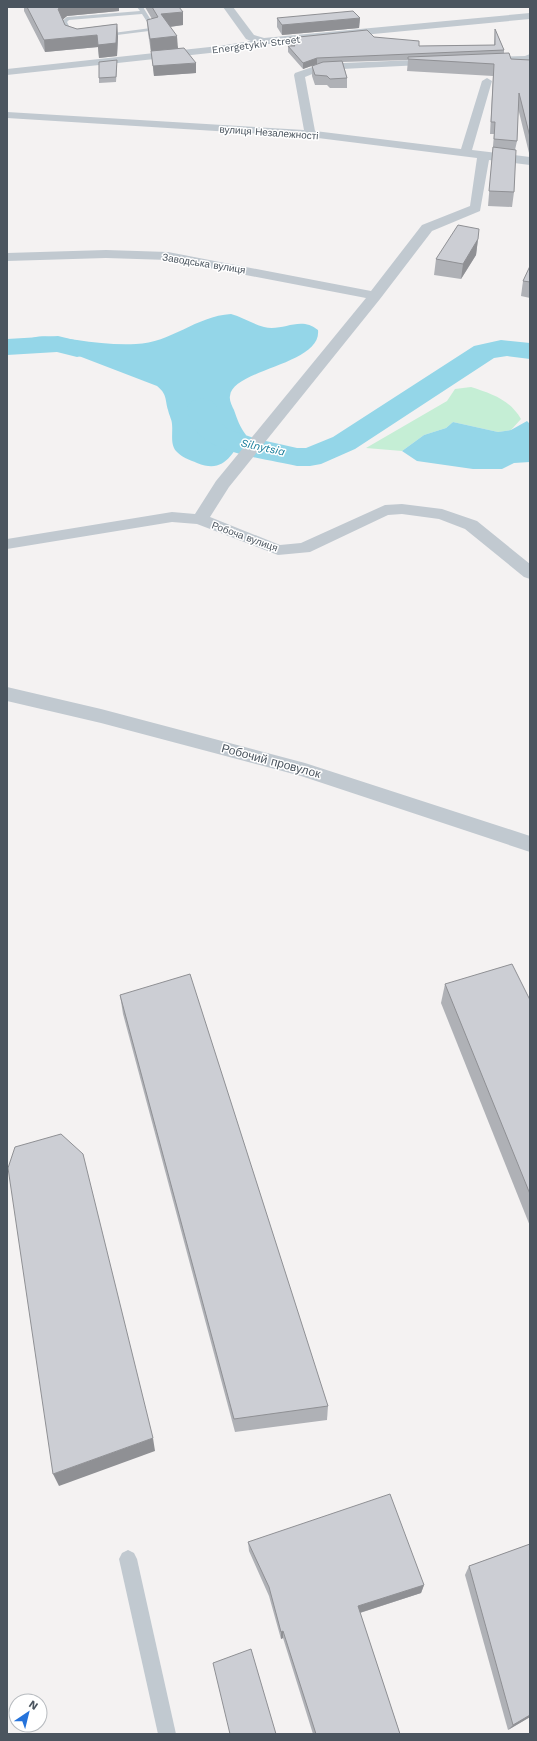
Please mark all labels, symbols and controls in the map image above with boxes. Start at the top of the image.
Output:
street label: Energetykiv Street [211,34,302,55]
street label: вулиця Незалежності [219,124,319,141]
street label: Заводська вулиця [161,251,246,276]
water label: Silnytsia [240,436,286,459]
street label: Робоча вулиця [210,519,279,554]
street label: Робочий провулок [220,741,323,781]
north arrow [8,1693,48,1733]
text: N [26,1698,41,1713]

